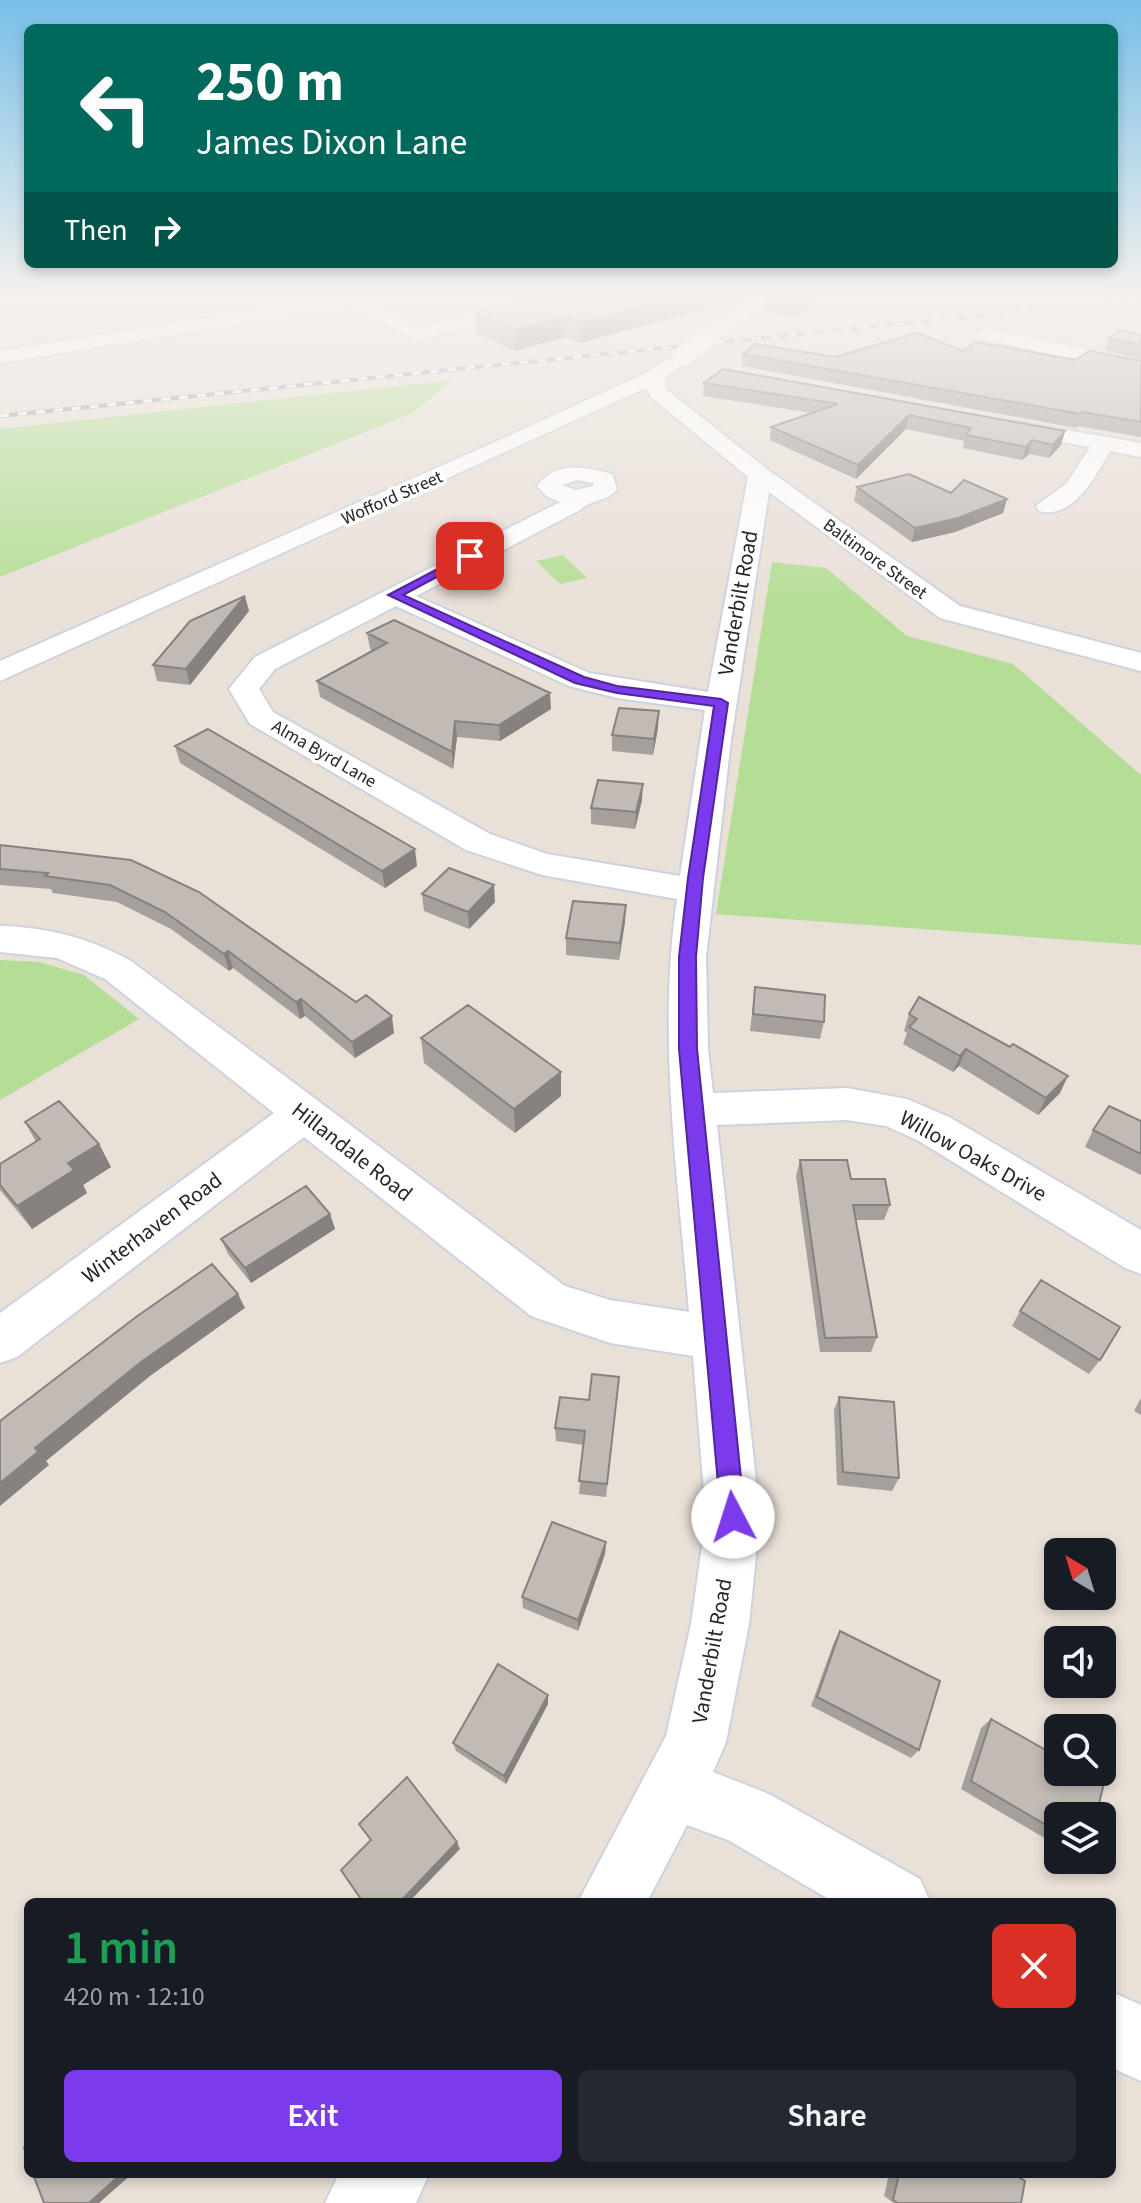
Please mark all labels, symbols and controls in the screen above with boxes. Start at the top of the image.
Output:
text: 250 m [196,43,344,122]
icon: left [64,56,168,160]
text: James Dixon Lane [196,117,467,168]
icon: right [144,208,188,252]
text: Then [64,209,128,252]
street label: Wofford Street [337,464,447,532]
street label: Baltimore Street [818,513,932,605]
pin [436,522,504,590]
street label: Vanderbilt Road [709,528,767,678]
icon: arrive [448,534,492,578]
street label: Alma Byrd Lane [267,714,381,794]
street label: Hillandale Road [285,1095,419,1209]
street label: Willow Oaks Drive [894,1102,1052,1210]
street label: Winterhaven Road [75,1165,229,1291]
position arrow [691,1475,775,1559]
north arrow [1044,1538,1116,1610]
map controls [1044,1538,1116,1874]
street label: Vanderbilt Road [683,1576,741,1726]
button: sound [1044,1626,1116,1698]
button: search [1044,1714,1116,1786]
button: layers [1044,1802,1116,1874]
text: 1 min [64,1914,178,1982]
button: close [992,1924,1076,2008]
text: 420 m · 12:10 [64,1978,205,2015]
button: Exit [64,2070,562,2162]
button: Share [578,2070,1076,2162]

